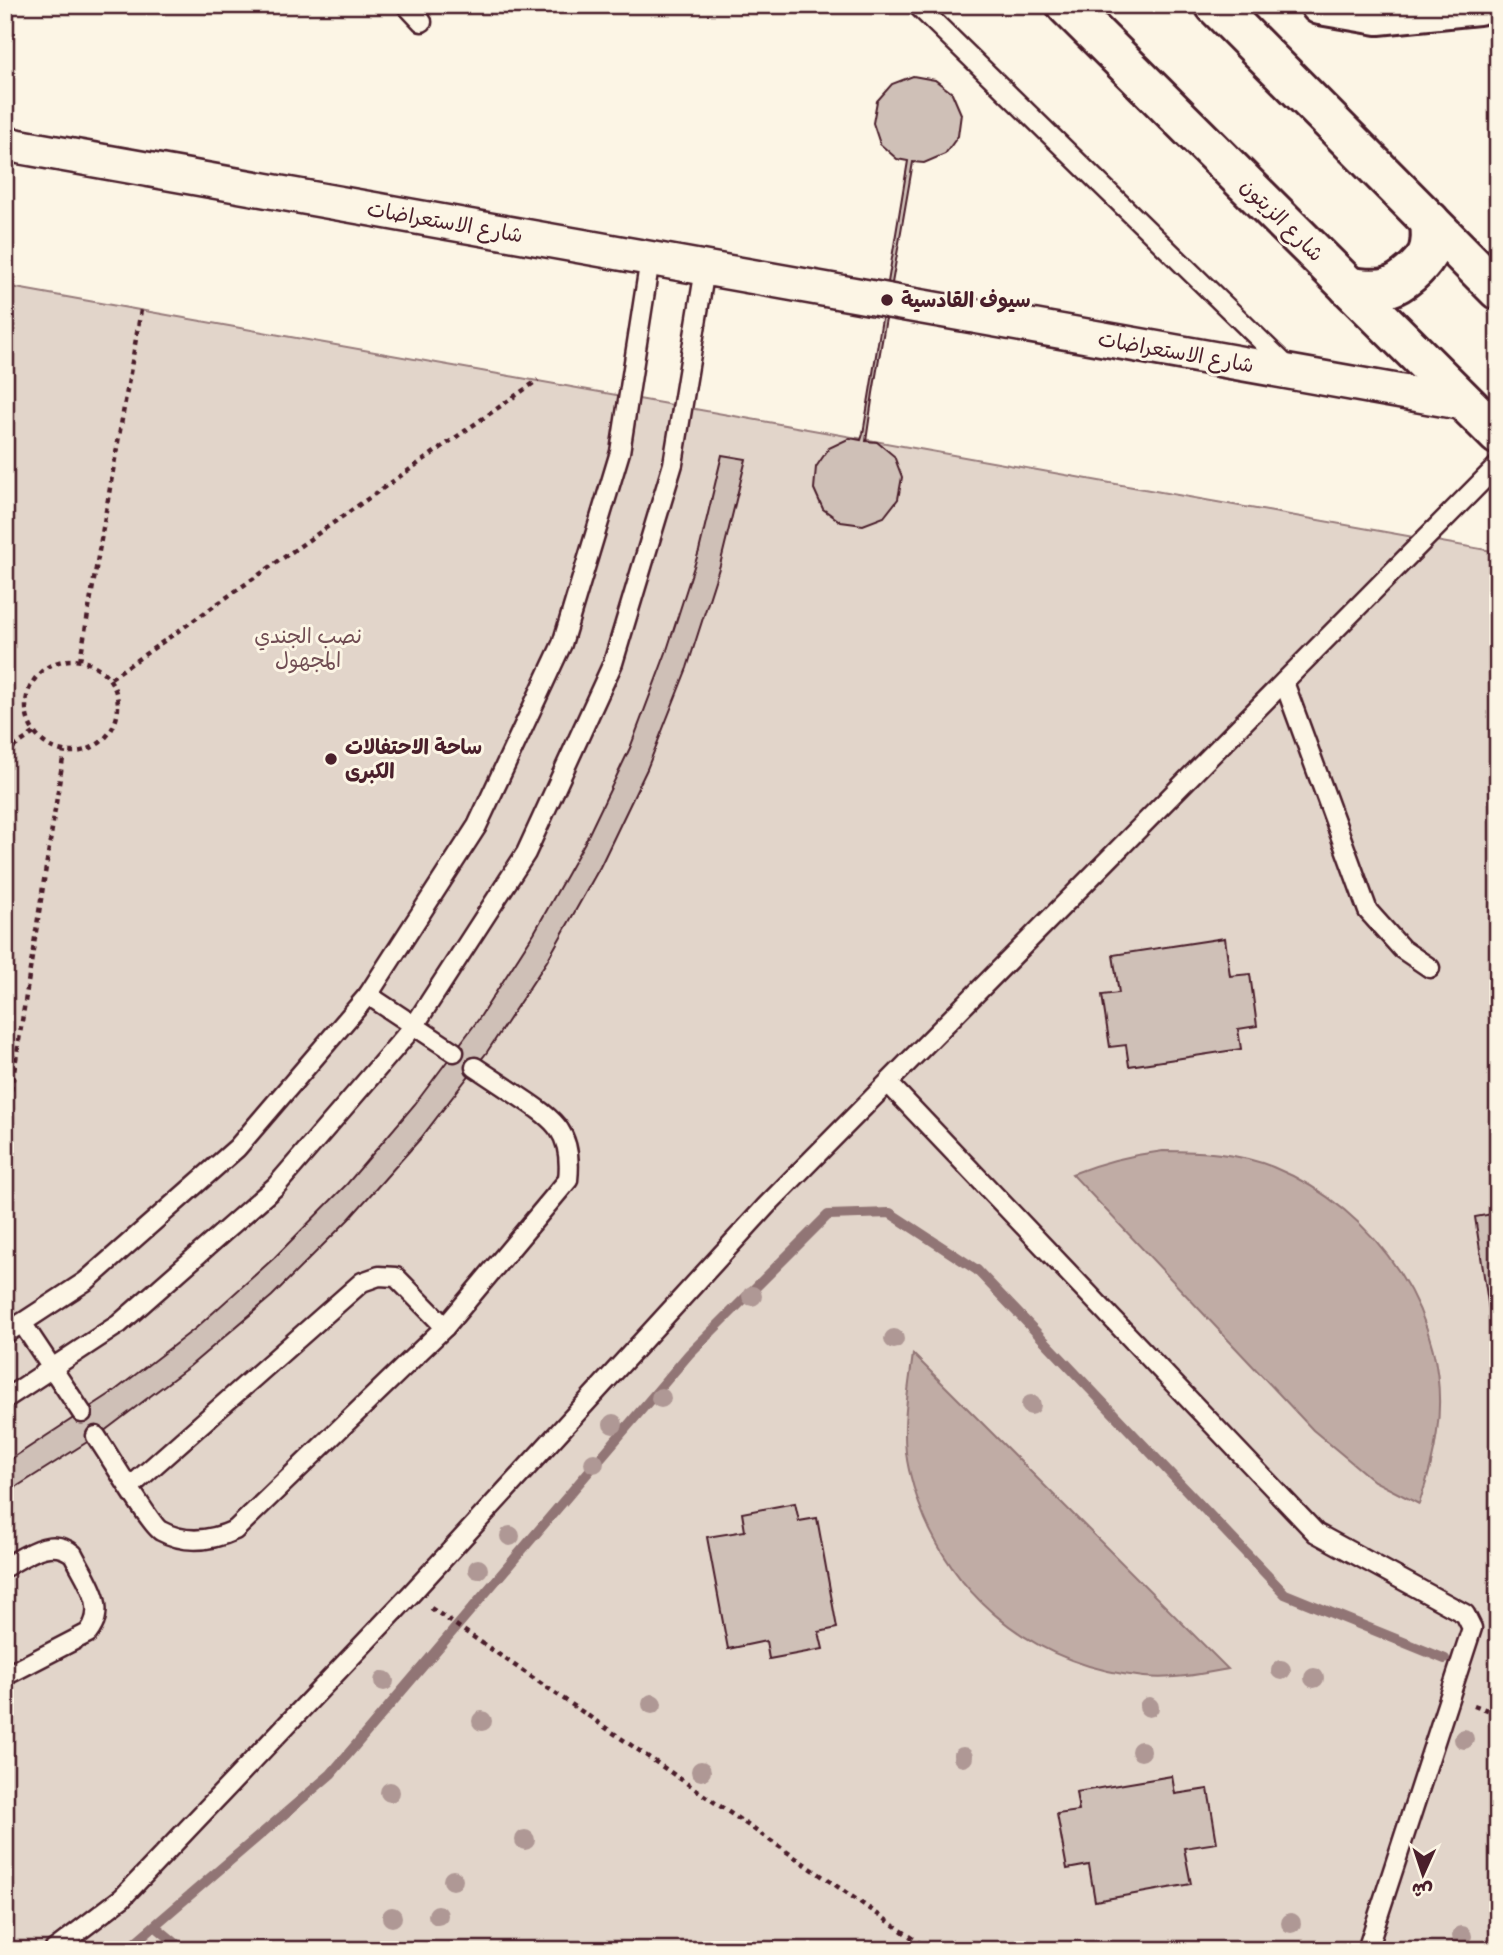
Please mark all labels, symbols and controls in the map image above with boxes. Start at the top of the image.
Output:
street label: شارع الزيتون [1231,169,1333,271]
street label: شارع الاستعراضات [364,190,526,254]
place label: سيوف القادسية [901,281,1031,319]
marker: سيوف القادسية [879,292,895,308]
street label: شارع الاستعراضات [1095,320,1257,384]
park label: نصب الجندي المجهول [254,617,362,679]
place label: ساحة الاحتفالات الكبرى [345,728,482,790]
marker: ساحة الاحتفالات الكبرى [323,751,339,767]
north arrow [1388,1840,1458,1910]
text: ش [1411,1873,1433,1908]

